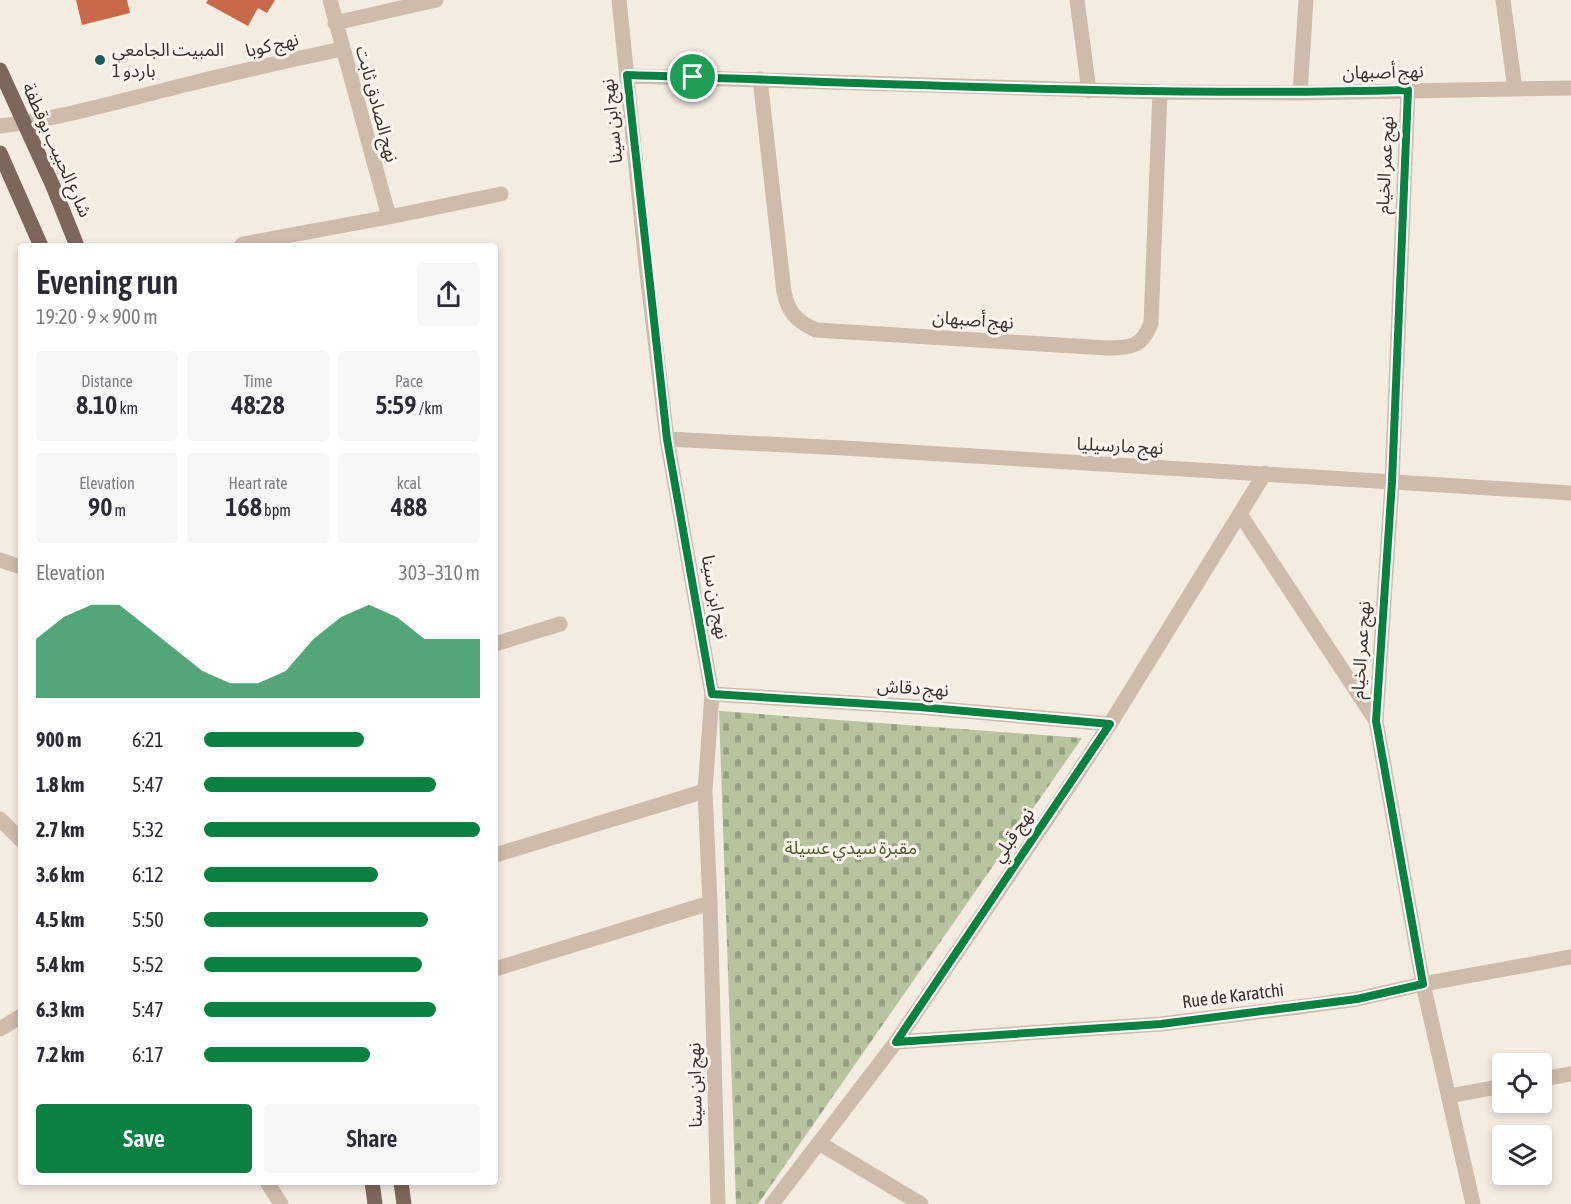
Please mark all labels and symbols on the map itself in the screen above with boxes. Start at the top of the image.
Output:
street label: نهج كوبا [243,28,301,64]
place label: المبيت الجامعي باردو 1 [112,39,224,82]
street label: نهج الصادق ثابت [349,43,403,165]
pin [667,51,718,102]
marker: المبيت الجامعي باردو 1 [93,53,107,67]
street label: نهج أصبهان [1342,60,1424,86]
street label: نهج ابن سينا [597,77,629,164]
street label: شارع الحبيب بوقطفة [15,79,97,222]
street label: نهج عمر الخيام [1371,115,1402,215]
street label: نهج أصبهان [931,306,1014,336]
street label: نهج مارسيليا [1076,433,1164,461]
street label: نهج ابن سينا [695,553,733,641]
street label: نهج عمر الخيام [1347,600,1378,700]
street label: نهج دقاش [876,675,950,703]
street label: نهج قبلي [987,804,1041,868]
park label: مقبرة سيدي عسيلة [785,837,917,861]
street label: Rue de Karatchi [1181,979,1285,1012]
street label: نهج ابن سينا [683,1042,709,1128]

